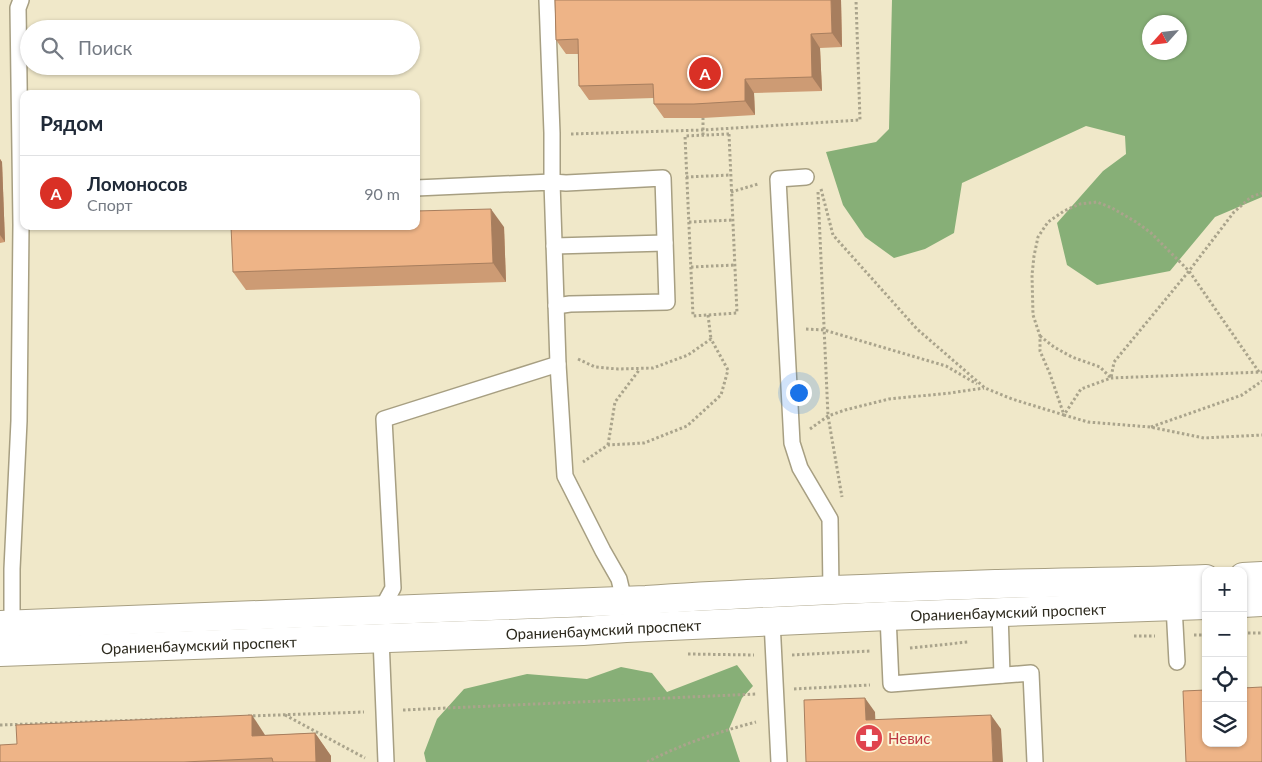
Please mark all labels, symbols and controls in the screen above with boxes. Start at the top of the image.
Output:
north arrow [1142,15,1187,60]
search box [20,20,420,75]
icon: search [38,34,66,62]
text: Поиск [78,36,132,59]
pin: A [689,54,721,92]
text: Рядом [40,110,103,135]
text: Ломоносов [87,172,187,195]
text: A [50,184,62,203]
text: 90 m [364,184,400,203]
text: Спорт [87,195,133,214]
your location [786,380,812,406]
map controls [1202,567,1247,747]
button: + [1202,567,1247,612]
street label: Ораниенбаумский проспект [910,599,1107,624]
button: − [1202,612,1247,657]
street label: Ораниенбаумский проспект [505,616,702,643]
street label: Ораниенбаумский проспект [101,632,298,657]
button: locate [1202,657,1247,702]
button: layers [1202,702,1247,747]
pharmacy icon: Невис [854,723,884,753]
place label: Невис [888,729,930,747]

